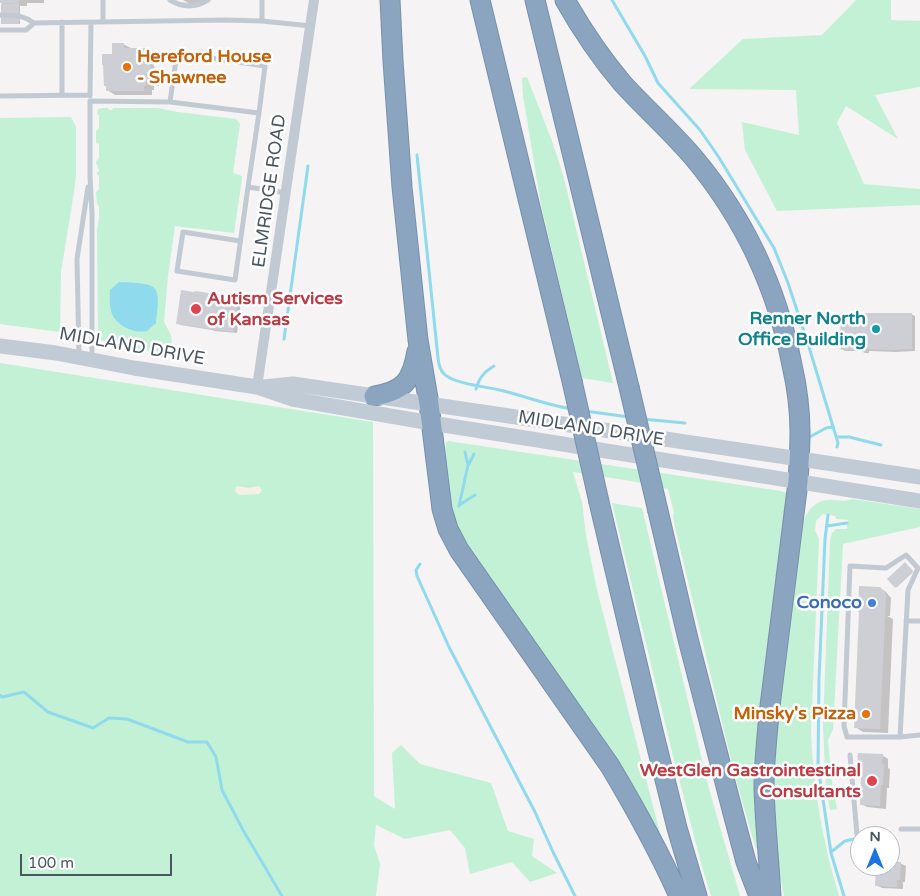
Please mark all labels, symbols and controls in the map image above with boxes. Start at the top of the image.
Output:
place label: Hereford House - Shawnee [137,46,271,88]
marker: Hereford House - Shawnee [121,61,133,73]
street label: ELMRIDGE ROAD [249,113,291,269]
place label: Autism Services of Kansas [207,288,343,330]
marker: Autism Services of Kansas [189,302,203,316]
place label: Renner North Office Building [738,308,866,350]
marker: Renner North Office Building [870,323,882,335]
street label: MIDLAND DRIVE [57,324,207,370]
street label: MIDLAND DRIVE [516,407,666,451]
place label: Conoco [796,592,862,614]
marker: Conoco [866,597,878,609]
place label: Minsky's Pizza [733,703,856,725]
marker: Minsky's Pizza [860,708,872,720]
place label: WestGlen Gastrointestinal Consultants [640,760,861,802]
marker: WestGlen Gastrointestinal Consultants [865,774,879,788]
north arrow [850,826,900,876]
text: N [869,828,881,845]
scale bar [22,844,175,876]
text: 100 m [28,854,74,872]

